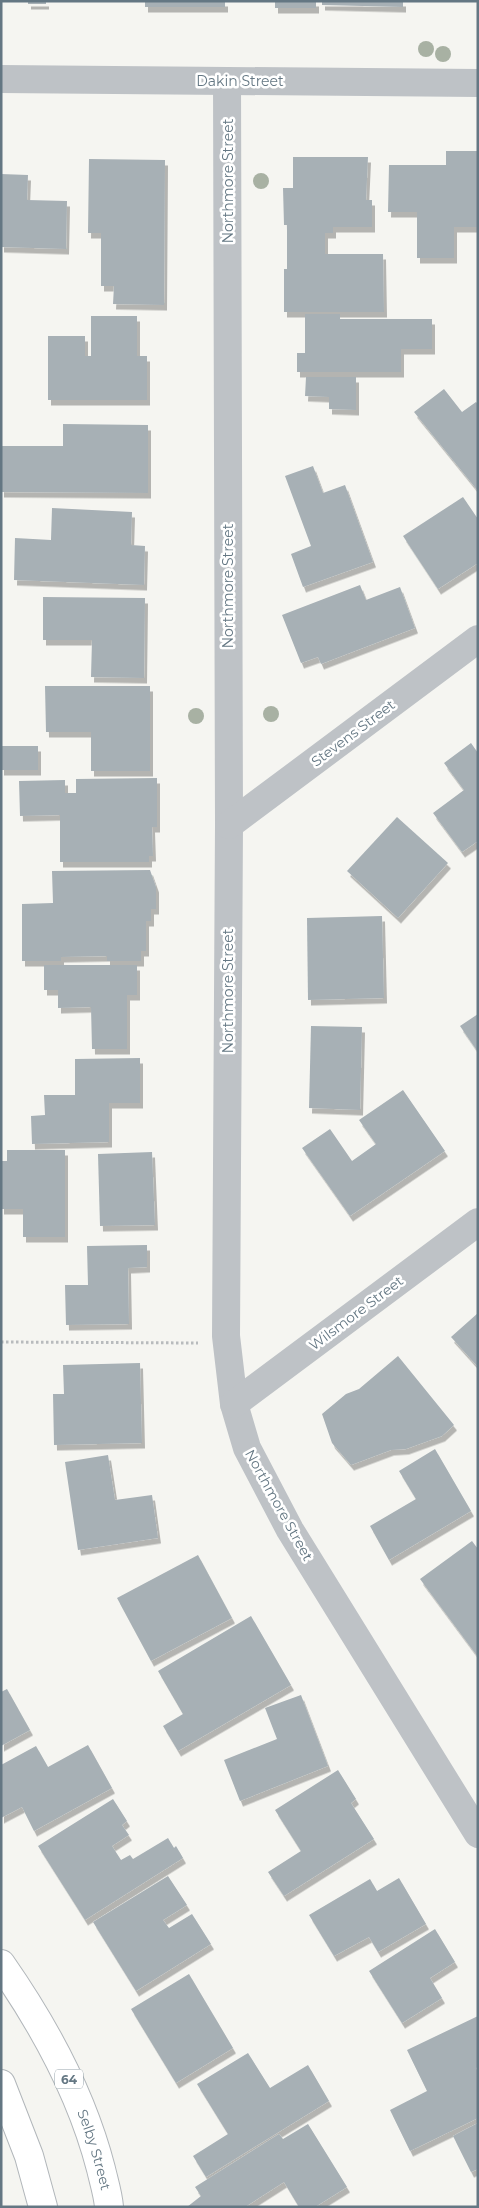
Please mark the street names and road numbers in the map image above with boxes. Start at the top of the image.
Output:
street label: Dakin Street [196,72,284,90]
street label: Northmore Street [219,118,237,243]
street label: Northmore Street [219,523,237,648]
street label: Stevens Street [307,695,399,770]
street label: Northmore Street [219,928,237,1053]
street label: Wilsmore Street [305,1272,407,1354]
street label: Northmore Street [241,1446,317,1564]
road number: 64 [55,2070,83,2088]
street label: Selby Street [73,2107,115,2192]

